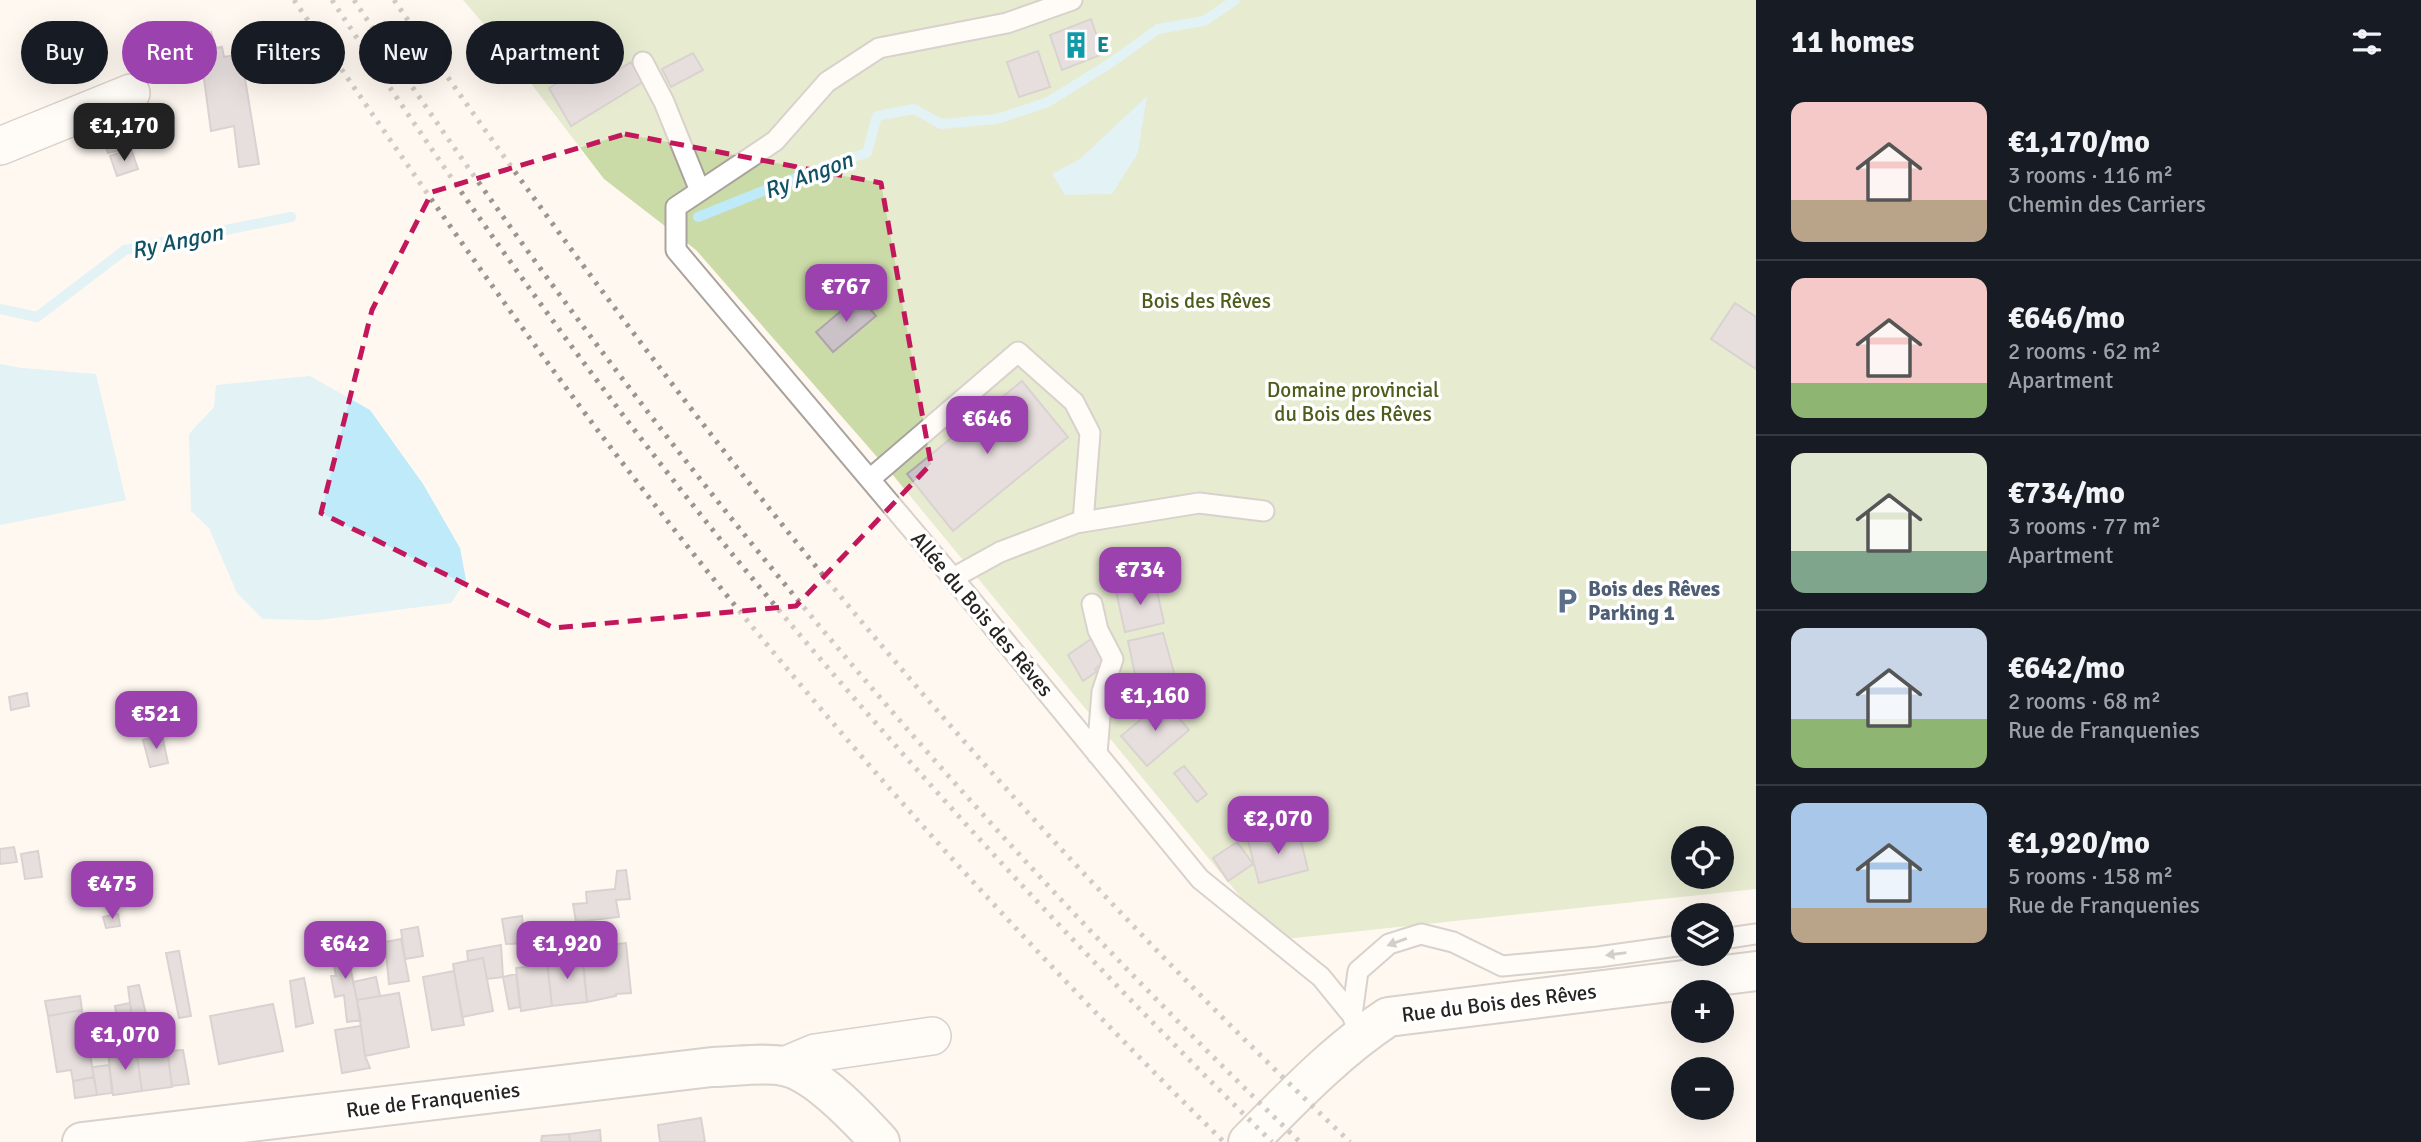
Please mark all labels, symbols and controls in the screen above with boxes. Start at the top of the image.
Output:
chip: Buy [21,21,108,84]
chip: Rent [122,21,217,84]
chip: Filters [231,21,345,84]
chip: New [359,21,452,84]
chip: Apartment [466,21,624,84]
icon: filters [2348,23,2386,61]
text: 11 homes [1791,24,1914,61]
building icon: E [1061,30,1091,60]
place label: E [1097,32,1109,58]
pin: €1,170 [67,104,181,163]
text: €1,170 [90,111,158,140]
text: €1,170/mo [2008,124,2150,161]
icon: home [1847,130,1931,214]
water label: Ry Angon [760,145,858,206]
text: 3 rooms · 116 m² [2008,161,2173,190]
text: Chemin des Carriers [2008,190,2206,219]
water label: Ry Angon [129,217,227,265]
pin: €767 [805,264,887,324]
text: €767 [821,272,871,301]
park label: Bois des Rêves [1141,288,1271,314]
text: €646/mo [2008,300,2125,337]
icon: home [1847,306,1931,390]
text: 2 rooms · 62 m² [2008,337,2161,366]
text: Apartment [2008,366,2113,395]
park label: Domaine provincial du Bois des Rêves [1267,377,1439,427]
pin: €646 [946,396,1028,456]
text: €646 [962,404,1012,433]
text: €734/mo [2008,475,2125,512]
icon: home [1847,481,1931,565]
text: 3 rooms · 77 m² [2008,512,2161,541]
street label: Allée du Bois des Rêves [905,526,1059,702]
text: Apartment [2008,541,2113,570]
pin: €734 [1099,548,1181,607]
text: €734 [1115,555,1165,584]
place label: Bois des Rêves Parking 1 [1588,576,1720,626]
parking icon: Bois des Rêves Parking 1 [1552,586,1582,616]
text: €642/mo [2008,650,2125,687]
icon: home [1847,656,1931,740]
pin: €1,160 [1098,674,1212,733]
text: €1,160 [1121,681,1189,710]
text: 2 rooms · 68 m² [2008,687,2161,716]
pin: €521 [115,692,197,751]
text: €521 [131,699,181,728]
text: Rue de Franquenies [2008,716,2200,745]
pin: €2,070 [1221,796,1335,856]
text: €2,070 [1244,804,1312,833]
text: €1,920/mo [2008,825,2150,862]
map controls [1671,826,1734,1120]
button: locate [1671,826,1734,889]
icon: home [1847,831,1931,915]
pin: €475 [71,862,153,921]
text: 5 rooms · 158 m² [2008,862,2173,891]
text: €475 [87,869,137,898]
text: Rue de Franquenies [2008,891,2200,920]
button: layers [1671,903,1734,966]
pin: €642 [304,922,386,981]
pin: €1,920 [510,922,624,981]
text: €642 [320,929,370,958]
text: €1,920 [533,929,601,958]
one-way arrow [1386,937,1407,948]
one-way arrow [1605,949,1627,960]
street label: Rue du Bois des Rêves [1400,978,1598,1028]
button: + [1671,980,1734,1043]
pin: €1,070 [68,1012,182,1072]
text: €1,070 [91,1020,159,1049]
button: − [1671,1057,1734,1120]
street label: Rue de Franquenies [345,1076,521,1124]

